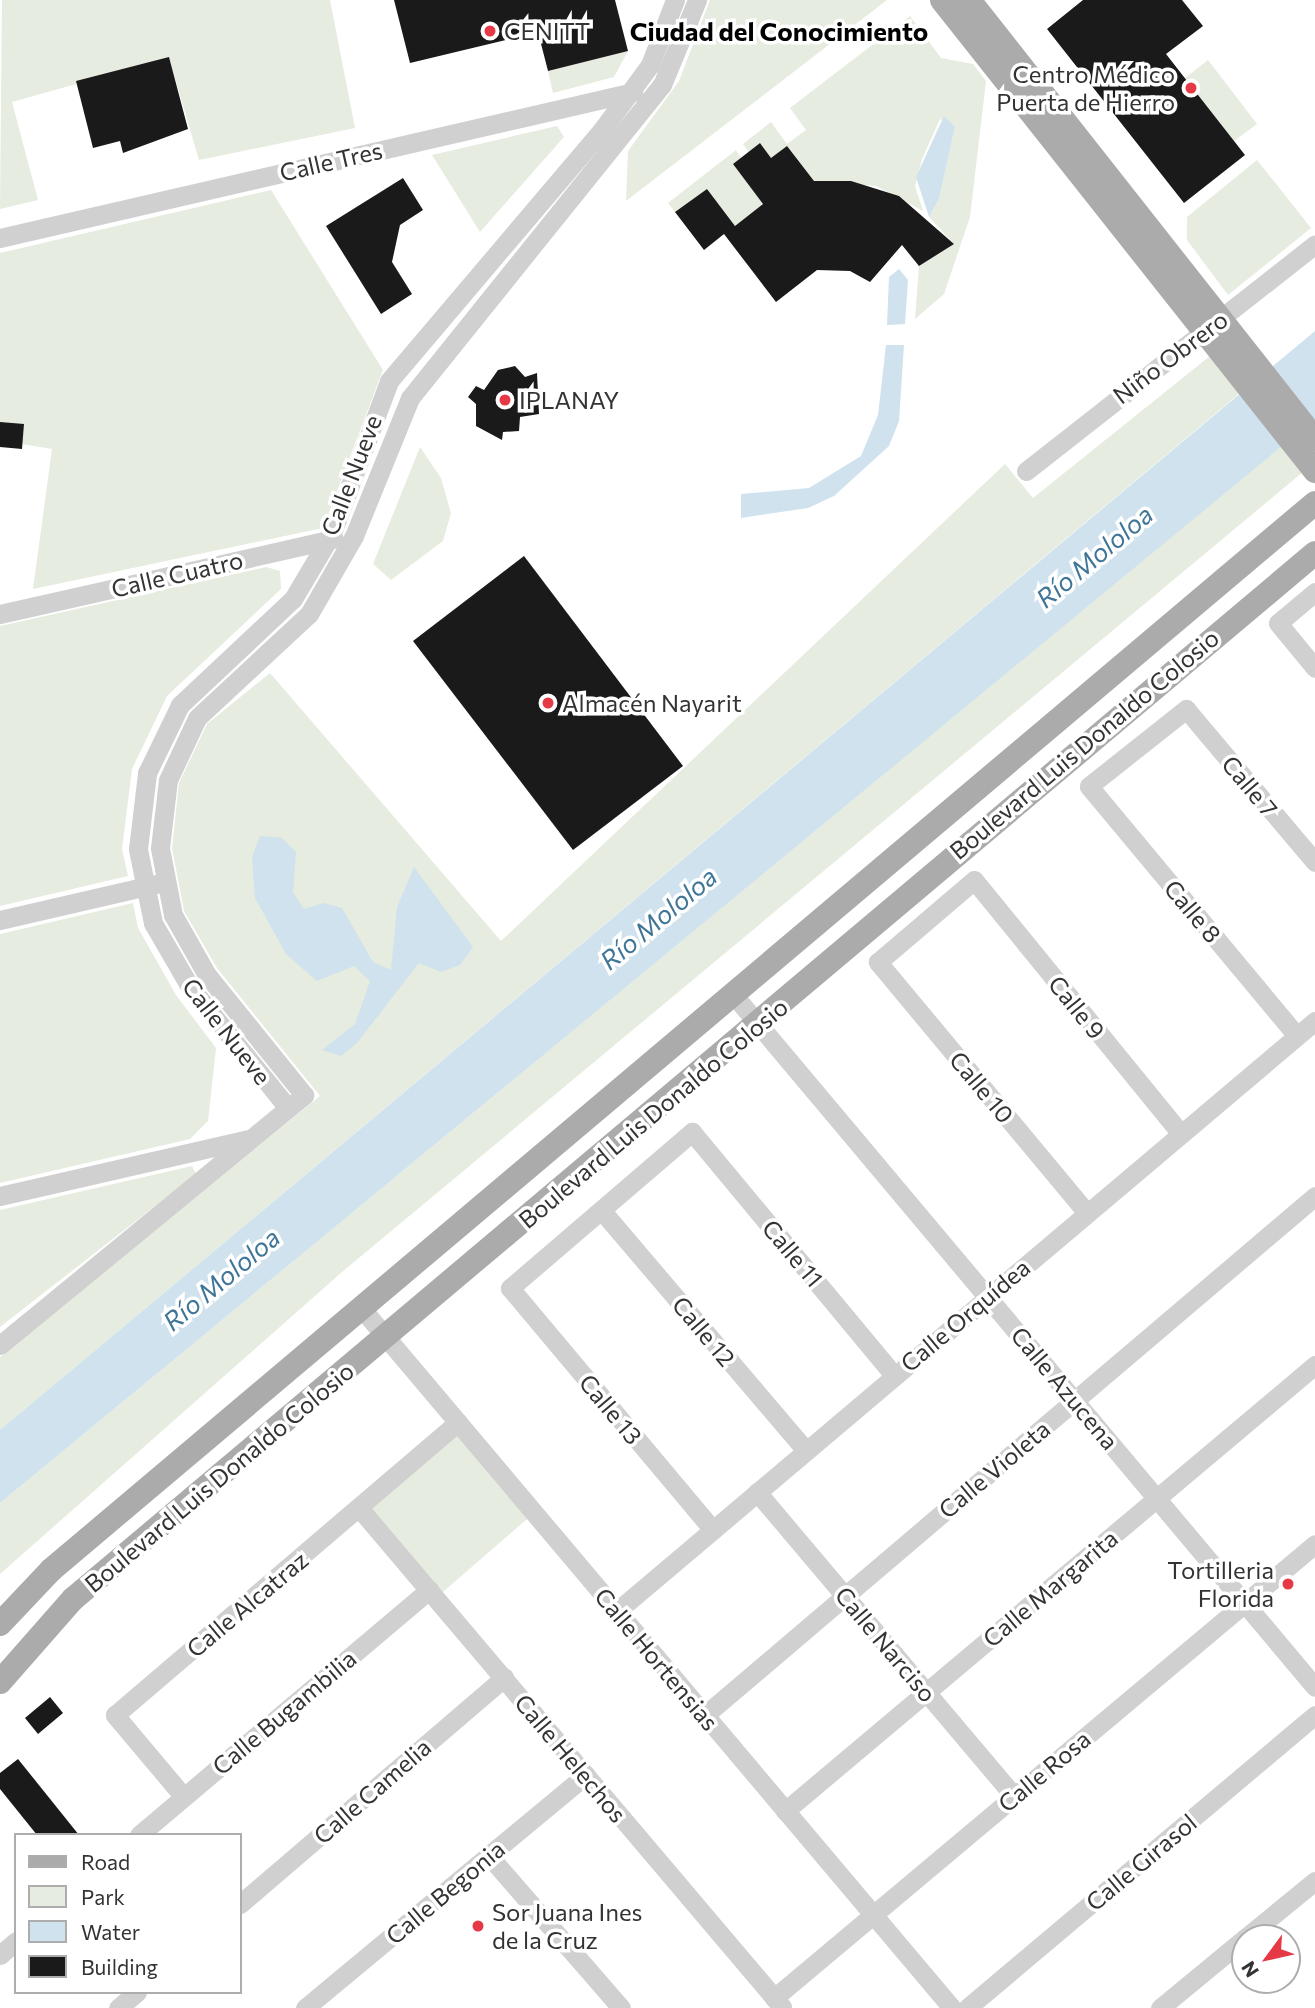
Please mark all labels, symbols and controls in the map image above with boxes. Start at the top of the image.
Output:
district label: Ciudad del Conocimiento [630,15,928,47]
place label: CENITT [504,17,590,45]
marker: CENITT [482,23,498,39]
place label: Centro Médico Puerta de Hierro [996,60,1175,116]
marker: Centro Médico Puerta de Hierro [1181,78,1201,98]
street label: Calle Tres [277,135,385,187]
street label: Niño Obrero [1107,305,1233,409]
place label: IPLANAY [519,386,619,414]
marker: IPLANAY [497,392,513,408]
street label: Calle Nueve [315,411,387,539]
water label: Río Mololoa [1029,498,1159,614]
street label: Calle Cuatro [108,545,246,603]
street label: Boulevard Luis Donaldo Colosio [944,623,1224,865]
place label: Almacén Nayarit [562,689,742,717]
marker: Almacén Nayarit [540,695,556,711]
street label: Calle 7 [1216,750,1284,822]
water label: Río Mololoa [593,860,723,976]
street label: Calle 8 [1159,874,1227,948]
street label: Calle 9 [1043,970,1111,1044]
street label: Calle Nueve [177,972,277,1090]
street label: Boulevard Luis Donaldo Colosio [513,992,793,1234]
street label: Calle 10 [944,1045,1020,1129]
street label: Calle 11 [757,1214,829,1292]
water label: Río Mololoa [156,1221,286,1337]
street label: Calle Orquídea [895,1253,1035,1377]
street label: Calle 12 [667,1290,741,1372]
street label: Calle Azucena [1005,1321,1125,1455]
street label: Boulevard Luis Donaldo Colosio [79,1356,359,1598]
street label: Calle 13 [573,1368,649,1450]
street label: Calle Violeta [933,1414,1055,1524]
street label: Calle Margarita [977,1523,1123,1653]
street label: Calle Alcatraz [181,1545,313,1663]
place label: Tortilleria Florida [1167,1556,1274,1612]
marker: Tortilleria Florida [1280,1576,1296,1592]
street label: Calle Narciso [829,1581,943,1707]
street label: Calle Hortensias [589,1582,725,1736]
street label: Calle Bugambilia [206,1643,362,1781]
street label: Calle Helechos [509,1688,633,1828]
street label: Calle Rosa [992,1724,1096,1818]
street label: Calle Camelia [308,1732,436,1850]
street label: Calle Girasol [1080,1807,1202,1917]
legend [14,1833,242,1994]
street label: Calle Begonia [380,1834,510,1950]
text: Road [81,1849,130,1874]
text: Park [81,1884,125,1909]
place label: Sor Juana Ines de la Cruz [492,1898,642,1954]
marker: Sor Juana Ines de la Cruz [470,1918,486,1934]
text: Water [81,1919,140,1944]
north arrow [1231,1924,1301,1994]
text: Building [81,1954,158,1979]
text: N [1236,1957,1263,1982]

